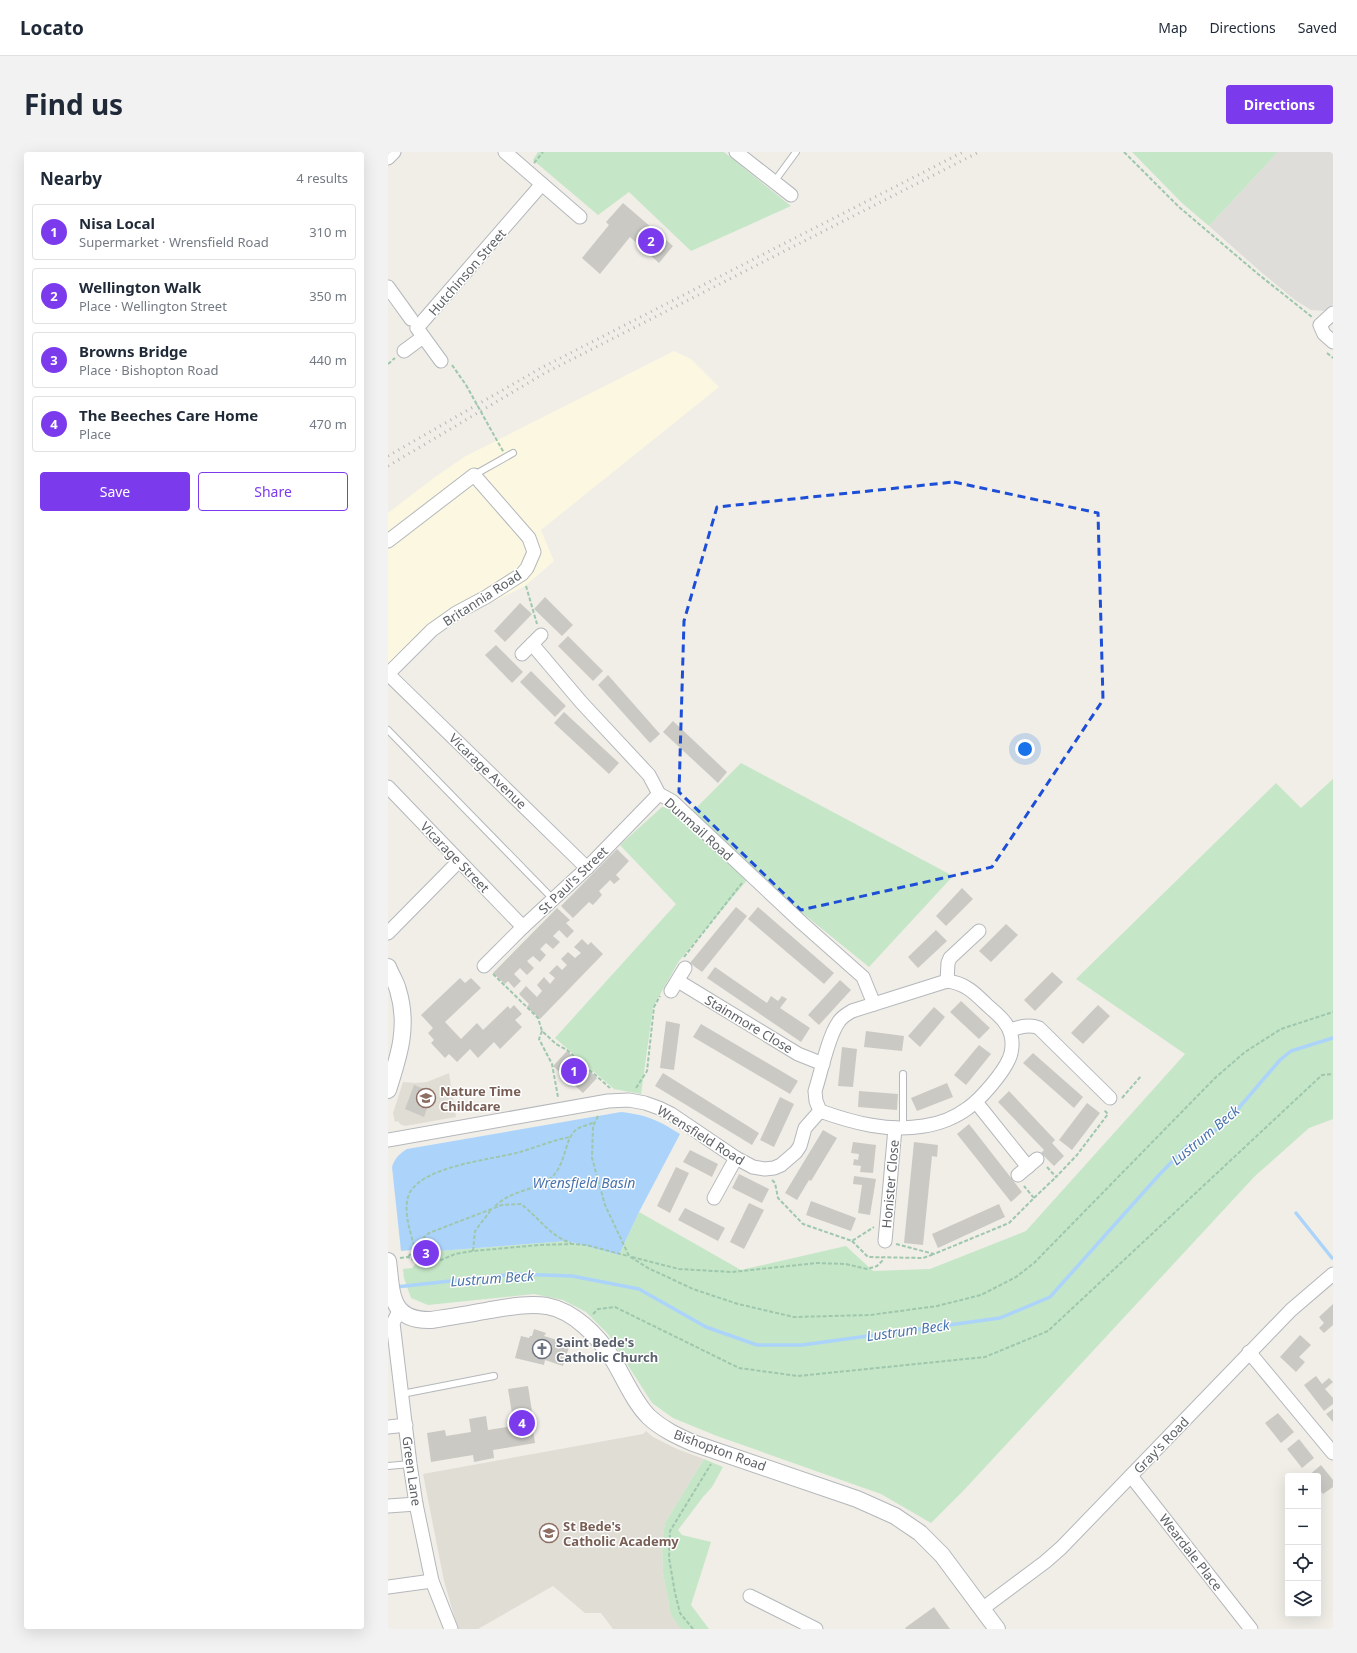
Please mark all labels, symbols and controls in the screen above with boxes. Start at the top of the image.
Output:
text: Locato [20,15,84,41]
text: Map [1158,18,1187,37]
text: Directions [1209,18,1276,37]
text: Saved [1298,18,1337,37]
text: Find us [24,85,123,123]
button: Directions [1226,85,1333,124]
text: Nearby [40,167,102,190]
text: 4 results [296,169,348,187]
text: Nisa Local [79,213,155,233]
text: 1 [50,223,58,241]
text: 310 m [309,223,347,241]
street label: Hutchinson Street [424,224,510,319]
pin: 2 [638,226,664,256]
text: Supermarket · Wrensfield Road [79,233,269,251]
text: Wellington Walk [79,277,201,297]
text: 2 [50,287,58,305]
text: 350 m [309,287,347,305]
text: Place · Wellington Street [79,297,227,315]
text: Browns Bridge [79,341,188,361]
text: 3 [50,351,58,369]
text: 440 m [309,351,347,369]
text: Place · Bishopton Road [79,361,218,379]
text: The Beeches Care Home [79,405,258,425]
text: 4 [50,415,58,433]
text: 470 m [309,415,347,433]
text: Place [79,425,111,443]
button: Save [40,472,190,511]
button: Share [198,472,348,511]
street label: Britannia Road [439,566,525,630]
street label: Vicarage Avenue [445,729,531,813]
your location [1015,739,1035,759]
street label: Dunmail Road [661,793,737,865]
street label: Vicarage Street [417,818,494,897]
street label: St Paul's Street [534,842,612,918]
street label: Stainmore Close [702,991,796,1057]
pin: 1 [561,1056,587,1086]
place label: Nature Time Childcare [440,1082,521,1115]
school or university icon: Nature Time Childcare [415,1087,437,1109]
water label: Lustrum Beck [1167,1100,1244,1169]
street label: Wrensfield Road [654,1101,748,1169]
street label: Honister Close [877,1139,903,1229]
water label: Wrensfield Basin [533,1173,635,1192]
pin: 3 [413,1238,439,1268]
water label: Lustrum Beck [450,1266,535,1290]
water label: Lustrum Beck [865,1315,952,1345]
place label: Saint Bede's Catholic Church [556,1333,658,1366]
church icon: Saint Bede's Catholic Church [531,1338,553,1360]
pin: 4 [509,1408,535,1438]
street label: Gray's Road [1129,1413,1193,1477]
street label: Bishopton Road [671,1425,769,1475]
street label: Green Lane [398,1435,426,1507]
map controls [1285,1473,1321,1617]
button: + [1285,1473,1321,1509]
button: − [1285,1509,1321,1545]
street label: Weardale Place [1155,1510,1227,1594]
place label: St Bede's Catholic Academy [563,1517,679,1550]
school or university icon: St Bede's Catholic Academy [538,1522,560,1544]
button: locate [1285,1545,1321,1581]
button: layers [1285,1581,1321,1617]

